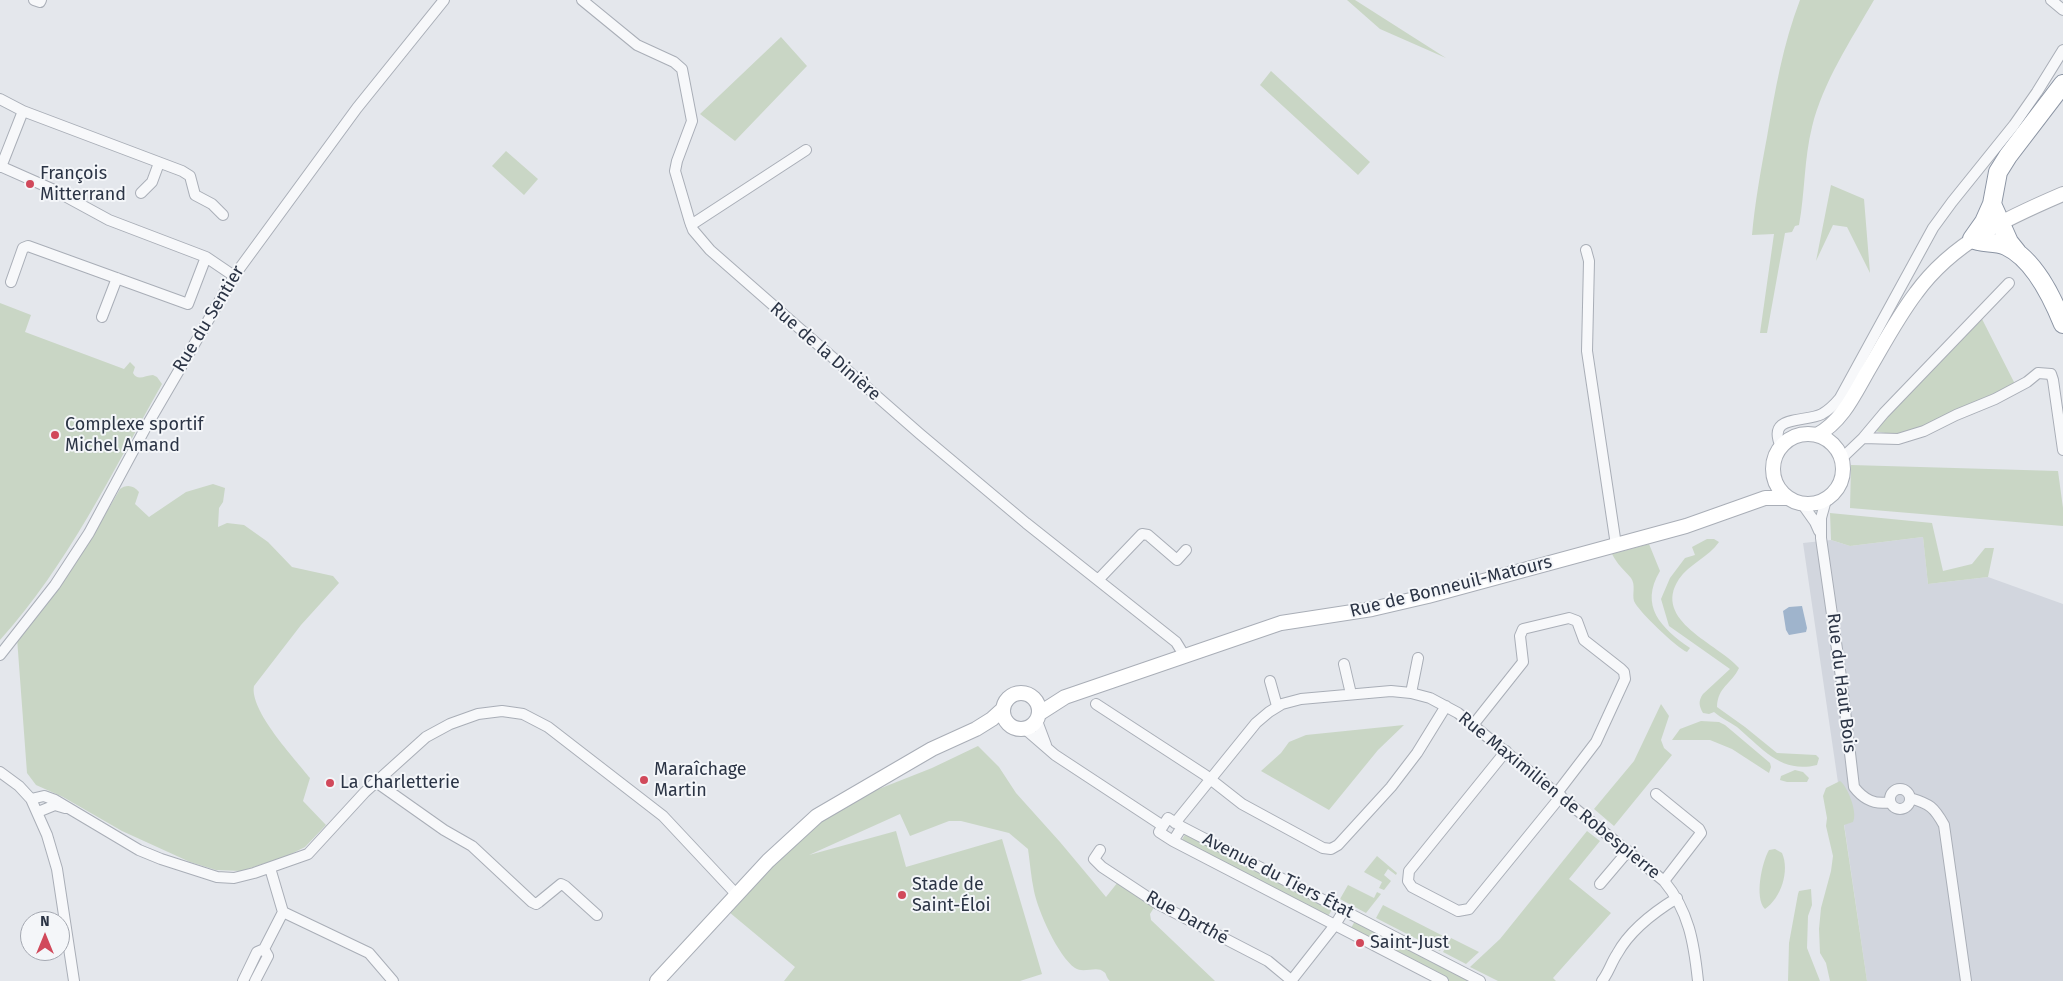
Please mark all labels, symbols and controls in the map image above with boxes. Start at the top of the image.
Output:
place label: François Mitterrand [40,163,126,205]
marker: François Mitterrand [24,178,36,190]
street label: Rue du Sentier [169,262,249,376]
street label: Rue de la Dinière [765,298,885,406]
place label: Complexe sportif Michel Amand [65,414,203,456]
marker: Complexe sportif Michel Amand [49,429,61,441]
street label: Rue de Bonneuil-Matours [1348,551,1554,623]
street label: Rue du Haut Bois [1822,612,1860,754]
street label: Rue Maximilien de Robespierre [1454,708,1664,884]
place label: Maraîchage Martin [654,759,747,802]
place label: La Charletterie [340,772,460,794]
marker: Maraîchage Martin [638,774,650,786]
marker: La Charletterie [324,777,336,789]
street label: Avenue du Tiers État [1199,829,1357,923]
place label: Stade de Saint-Éloi [912,874,991,916]
street label: Rue Darthé [1142,887,1232,949]
marker: Stade de Saint-Éloi [896,889,908,901]
north arrow [20,911,70,961]
text: N [40,913,50,930]
place label: Saint-Just [1370,932,1449,954]
marker: Saint-Just [1354,937,1366,949]

